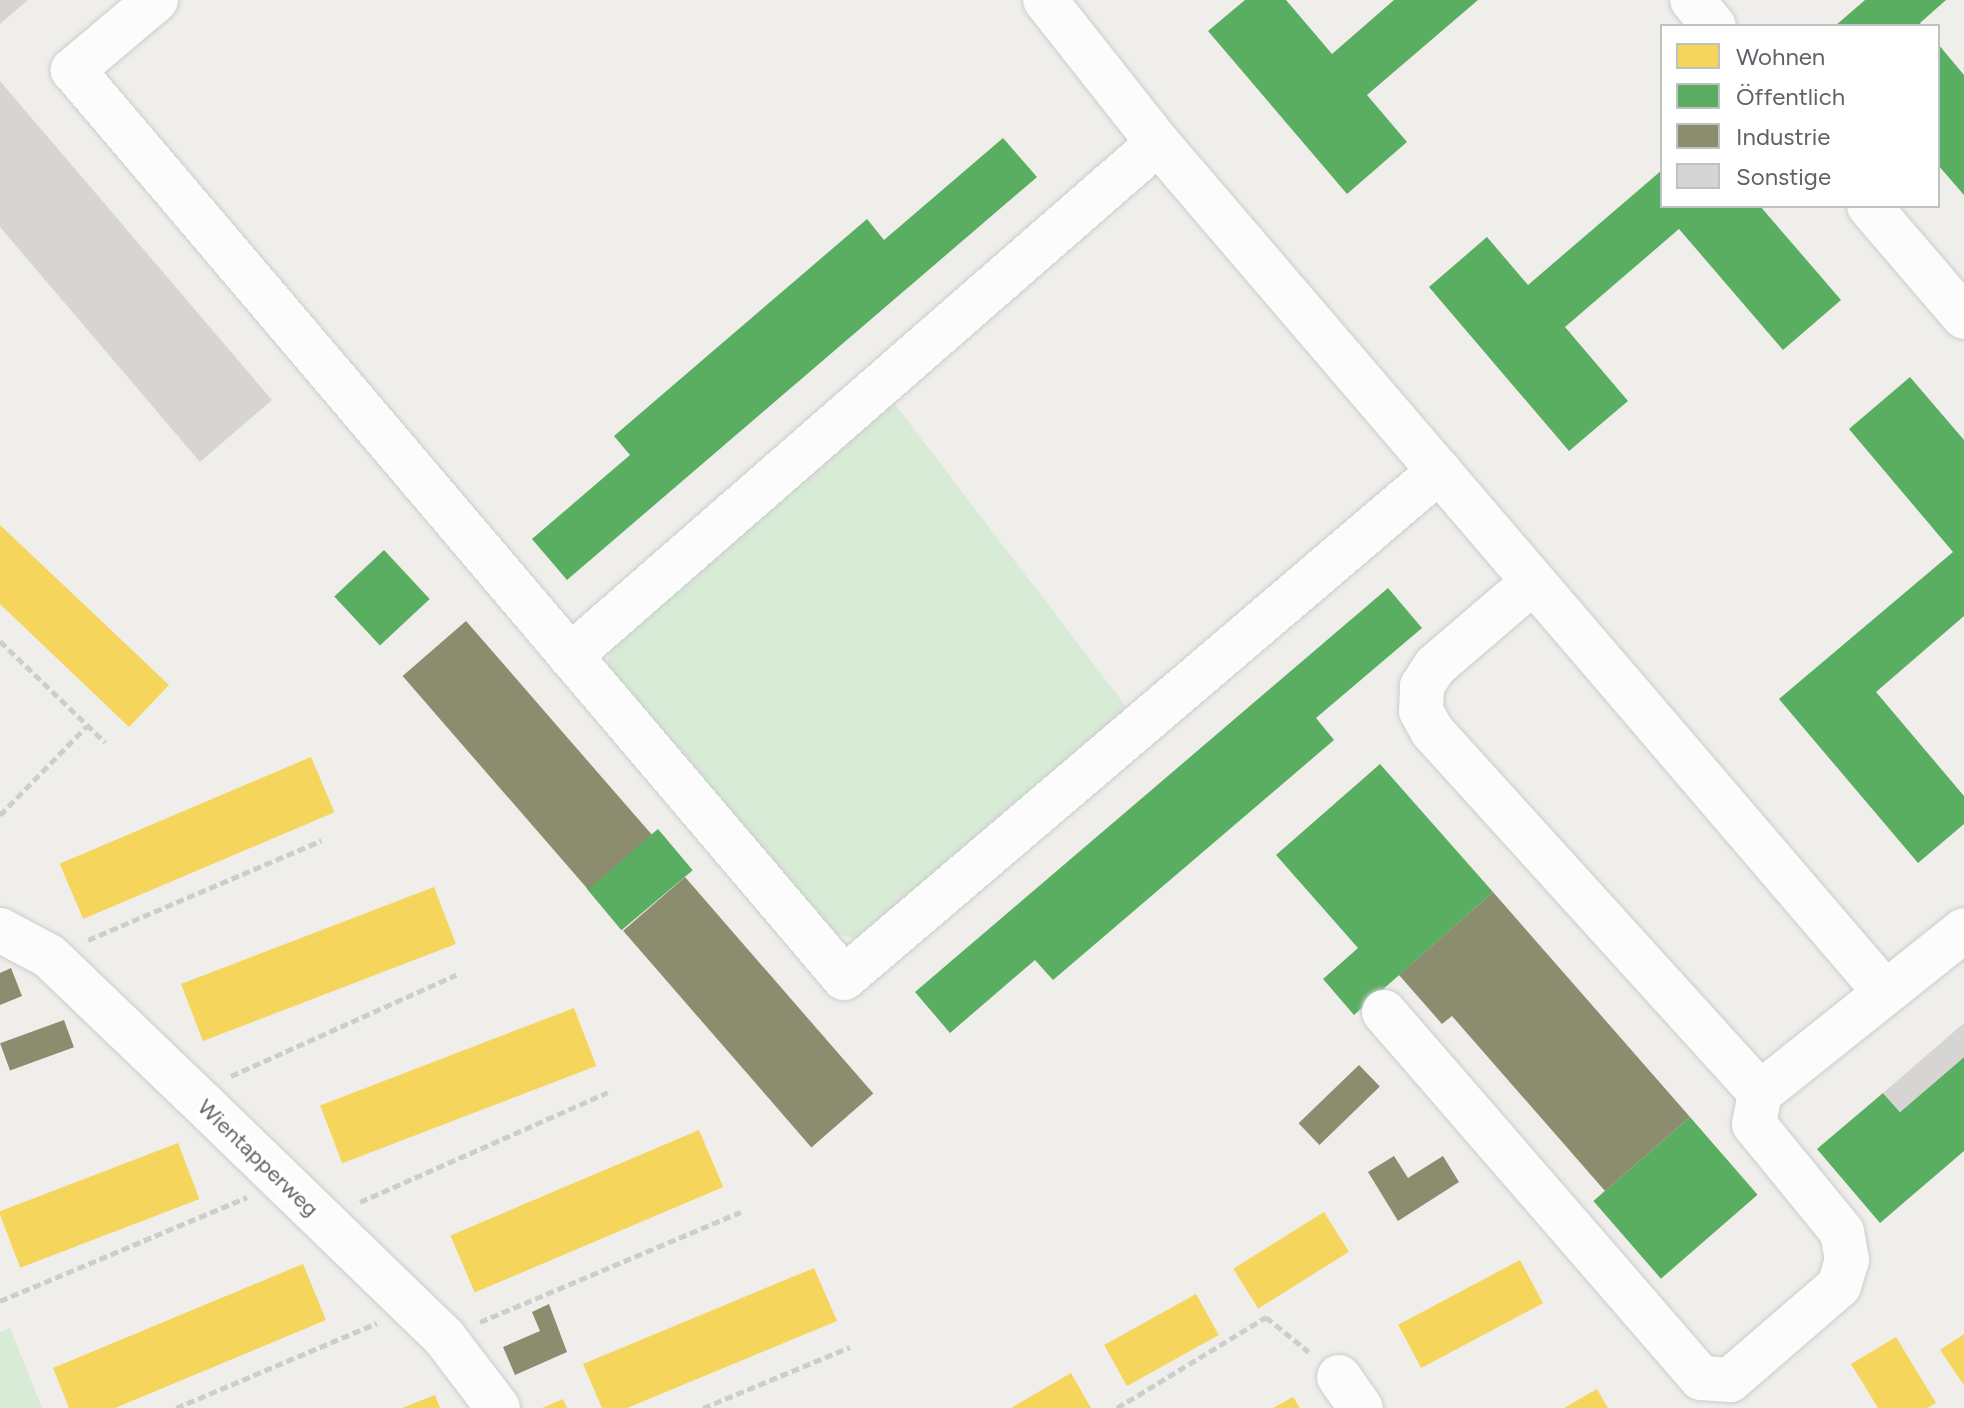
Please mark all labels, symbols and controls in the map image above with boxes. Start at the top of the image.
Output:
legend [1660,24,1940,208]
text: Wohnen [1736,42,1825,71]
text: Öffentlich [1736,82,1845,111]
text: Industrie [1736,122,1830,151]
text: Sonstige [1736,162,1831,191]
street label: Wientapperweg [192,1094,324,1222]

